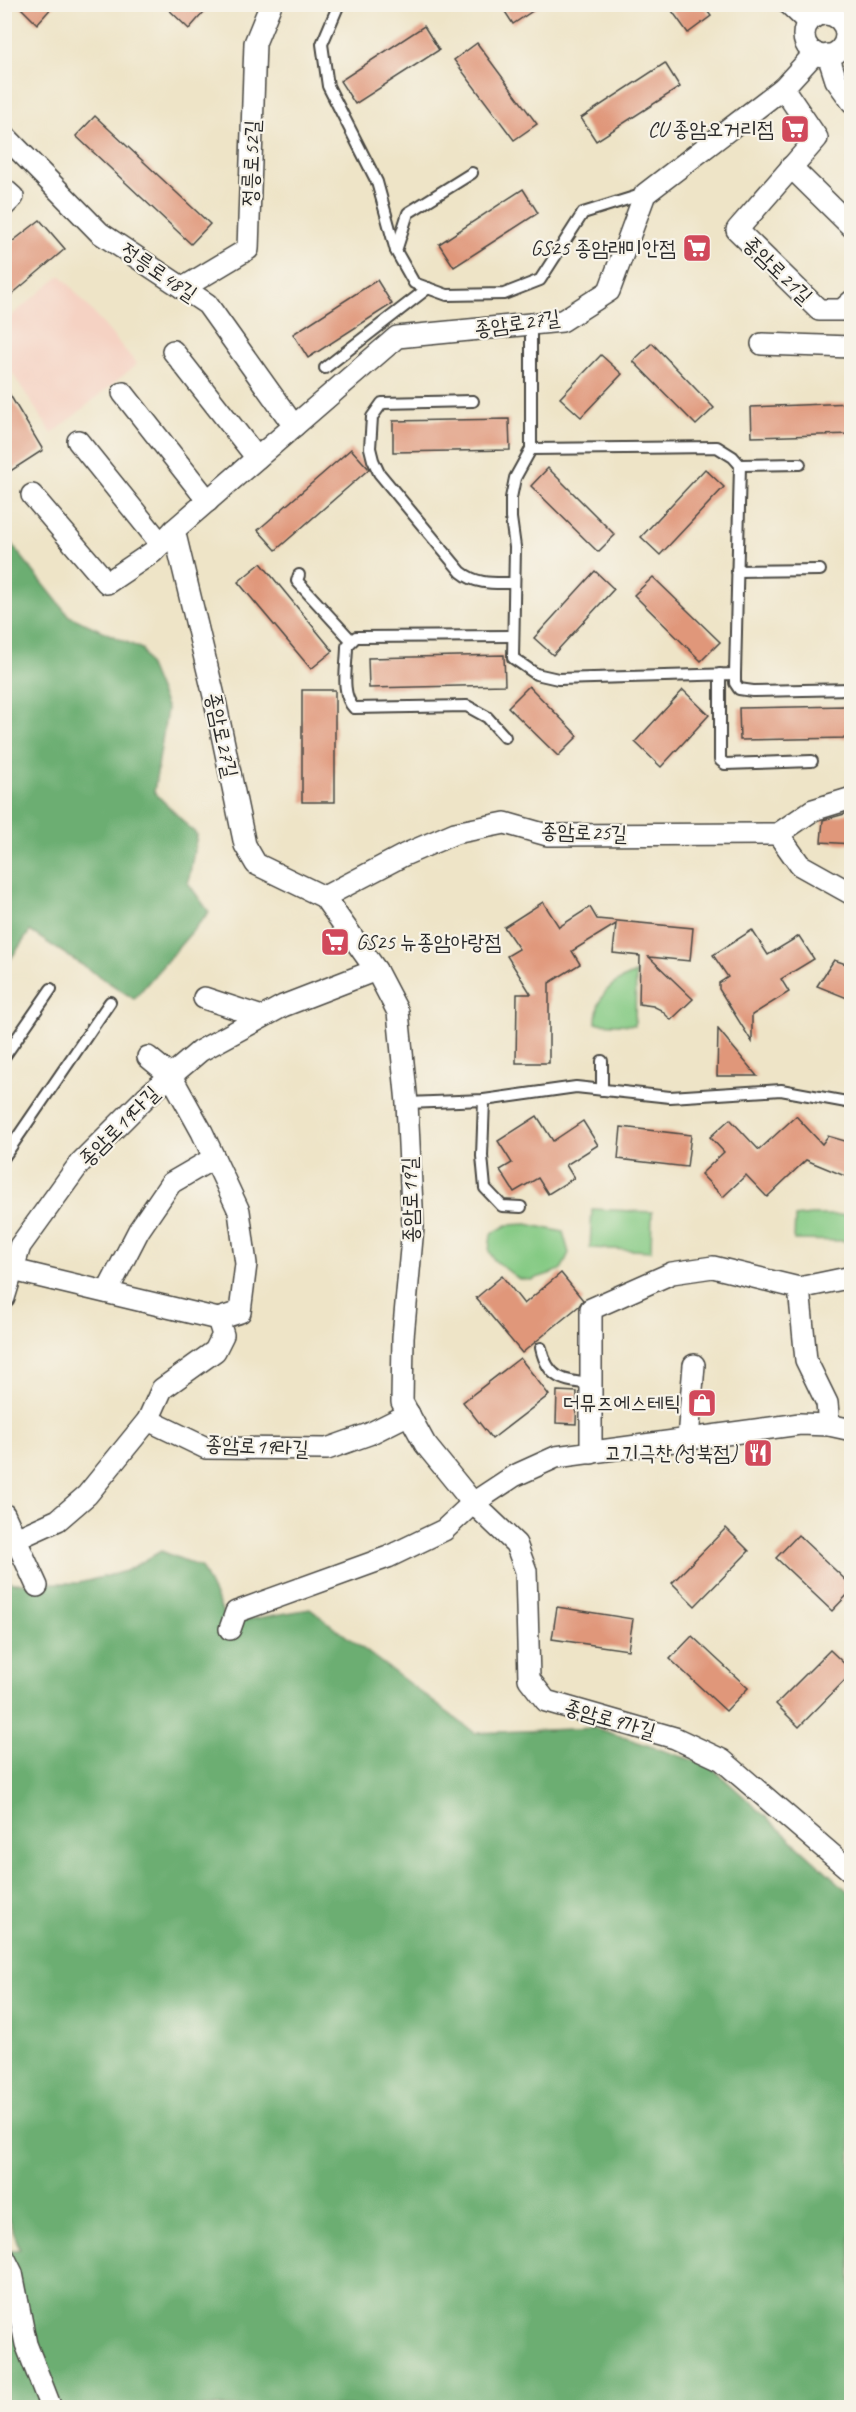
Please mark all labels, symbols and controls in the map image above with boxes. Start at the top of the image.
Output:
supermarket icon: CU 종암오거리점 [779,113,811,145]
place label: CU 종암오거리점 [648,116,774,142]
street label: 정릉로52길 [236,119,266,207]
street label: 종암로21길 [738,231,818,309]
supermarket icon: GS25 종암래미안점 [681,232,713,264]
place label: GS25 종암래미안점 [531,235,676,261]
street label: 정릉로48길 [116,237,202,307]
street label: 종암로27길 [472,304,562,342]
street label: 종암로27길 [200,690,244,780]
street label: 종암로25길 [540,817,628,847]
supermarket icon: GS25 뉴종암아랑점 [319,926,351,958]
place label: GS25 뉴종암아랑점 [356,929,501,955]
street label: 종암로19다길 [73,1080,165,1172]
street label: 종암로19길 [396,1156,424,1243]
shop icon: 더뮤즈에스테틱 [686,1387,718,1419]
place label: 더뮤즈에스테틱 [563,1390,681,1416]
street label: 종암로19라길 [205,1430,309,1462]
restaurant icon: 고기극찬(성북점) [742,1437,774,1469]
place label: 고기극찬(성북점) [605,1440,738,1466]
street label: 종암로9가길 [561,1694,659,1744]

